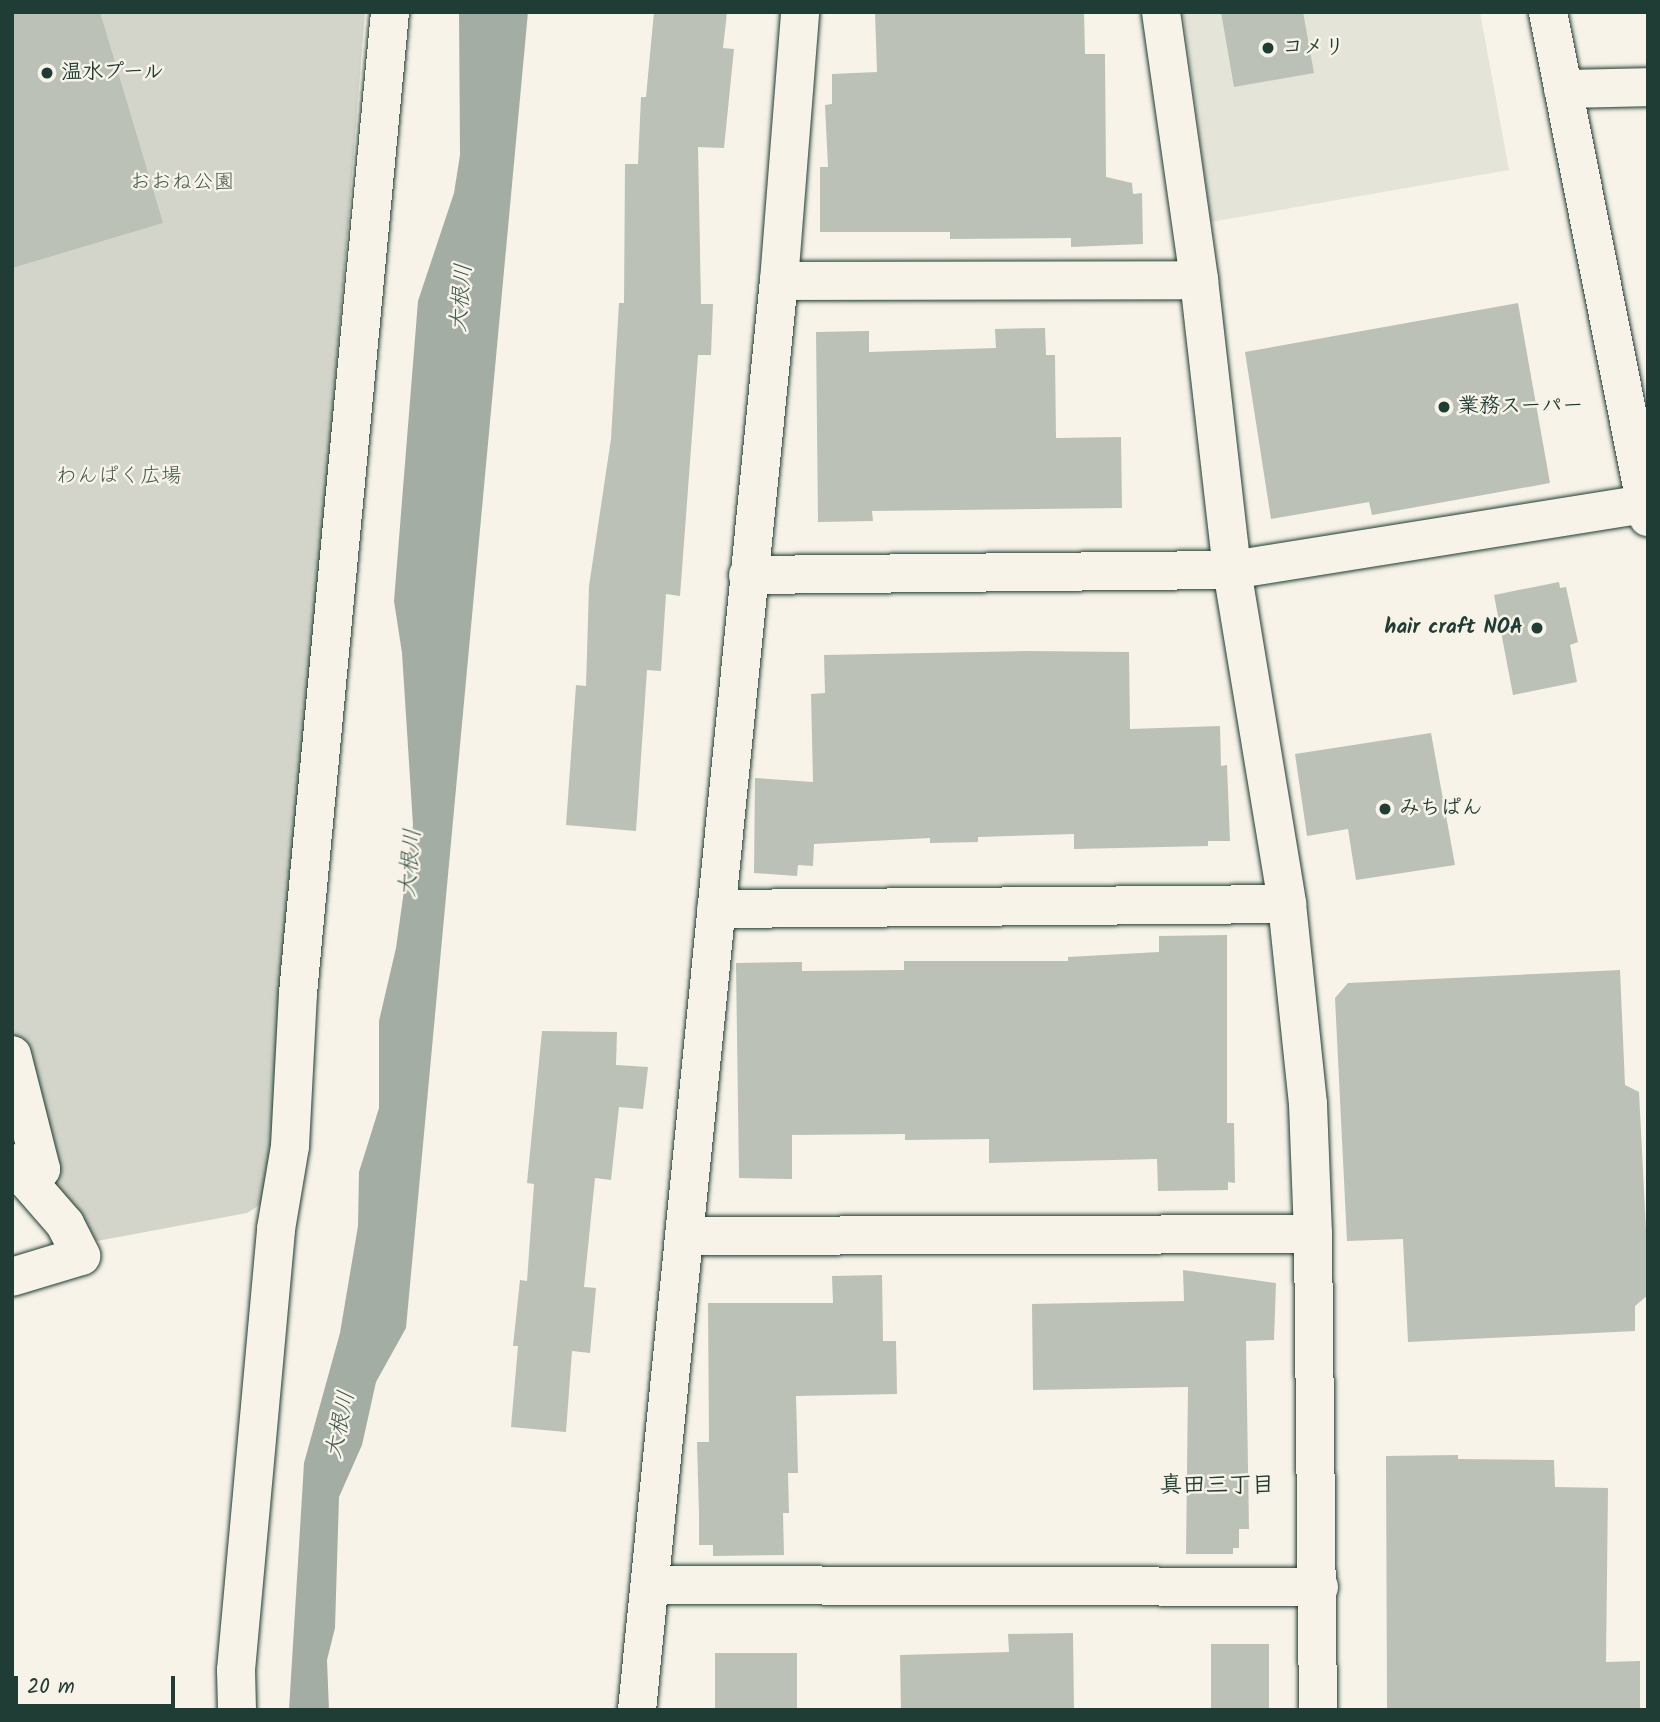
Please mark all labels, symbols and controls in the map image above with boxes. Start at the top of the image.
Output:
place label: コメリ [1282,35,1345,61]
marker: コメリ [1260,40,1276,56]
place label: 温水プール [61,60,165,86]
marker: 温水プール [39,65,55,81]
park label: おおね公園 [130,170,234,196]
water label: 大根川 [445,262,479,334]
place label: 業務スーパー [1458,394,1583,420]
marker: 業務スーパー [1436,399,1452,415]
park label: わんぱく広場 [56,464,182,490]
place label: hair craft NOA [1385,615,1523,641]
marker: hair craft NOA [1529,620,1545,636]
place label: みちぱん [1399,796,1483,822]
marker: みちぱん [1377,801,1393,817]
water label: 大根川 [394,827,428,899]
water label: 大根川 [320,1388,362,1462]
district label: 真田三丁目 [1160,1472,1274,1500]
scale bar [18,1662,178,1706]
text: 20 m [27,1671,75,1704]

